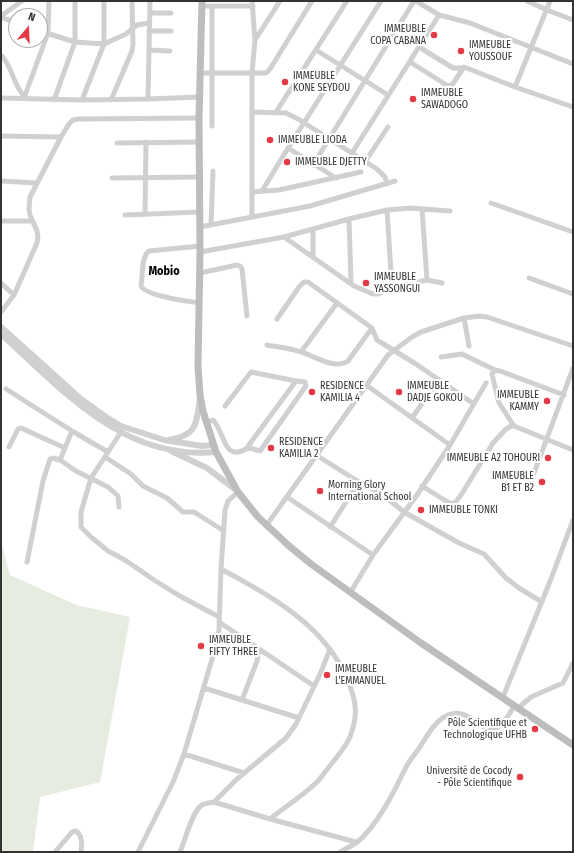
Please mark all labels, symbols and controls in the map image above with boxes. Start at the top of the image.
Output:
north arrow [8,8,48,48]
text: N [27,10,37,24]
place label: IMMEUBLE COPA CABANA [370,23,426,46]
marker: IMMEUBLE COPA CABANA [429,30,439,40]
place label: IMMEUBLE YOUSSOUF [469,39,512,62]
marker: IMMEUBLE YOUSSOUF [456,46,466,56]
place label: IMMEUBLE KONE SEYDOU [293,70,350,94]
marker: IMMEUBLE KONE SEYDOU [280,77,290,87]
place label: IMMEUBLE SAWADOGO [421,87,468,110]
marker: IMMEUBLE SAWADOGO [408,94,418,104]
place label: IMMEUBLE LIODA [278,134,347,146]
marker: IMMEUBLE LIODA [265,135,275,145]
place label: IMMEUBLE DJETTY [295,156,367,168]
marker: IMMEUBLE DJETTY [282,157,292,167]
district label: Mobio [148,265,180,279]
place label: IMMEUBLE YASSONGUI [374,271,420,294]
marker: IMMEUBLE YASSONGUI [361,278,371,288]
place label: RESIDENCE KAMILIA 4 [320,380,364,404]
place label: IMMEUBLE DADJE GOKOU [407,380,463,404]
marker: RESIDENCE KAMILIA 4 [307,387,317,397]
marker: IMMEUBLE DADJE GOKOU [394,387,404,397]
place label: IMMEUBLE KAMMY [497,389,539,412]
marker: IMMEUBLE KAMMY [542,396,552,406]
place label: RESIDENCE KAMILIA 2 [279,436,323,460]
marker: RESIDENCE KAMILIA 2 [266,443,276,453]
place label: IMMEUBLE A2 TOHOURI [447,452,540,464]
marker: IMMEUBLE A2 TOHOURI [543,453,553,463]
place label: IMMEUBLE B1 ET B2 [492,470,534,494]
marker: IMMEUBLE B1 ET B2 [537,477,547,487]
place label: Morning Glory International School [328,479,411,502]
marker: Morning Glory International School [315,486,325,496]
place label: IMMEUBLE TONKI [429,504,498,516]
marker: IMMEUBLE TONKI [416,505,426,515]
place label: IMMEUBLE FIFTY THREE [209,634,258,658]
marker: IMMEUBLE FIFTY THREE [196,641,206,651]
place label: IMMEUBLE L'EMMANUEL [335,663,386,686]
marker: IMMEUBLE L'EMMANUEL [322,670,332,680]
place label: Pôle Scientifique et Technologique UFHB [443,717,527,740]
marker: Pôle Scientifique et Technologique UFHB [530,724,540,734]
place label: Université de Cocody - Pôle Scientifique [426,765,512,788]
marker: Université de Cocody - Pôle Scientifique [515,772,525,782]

